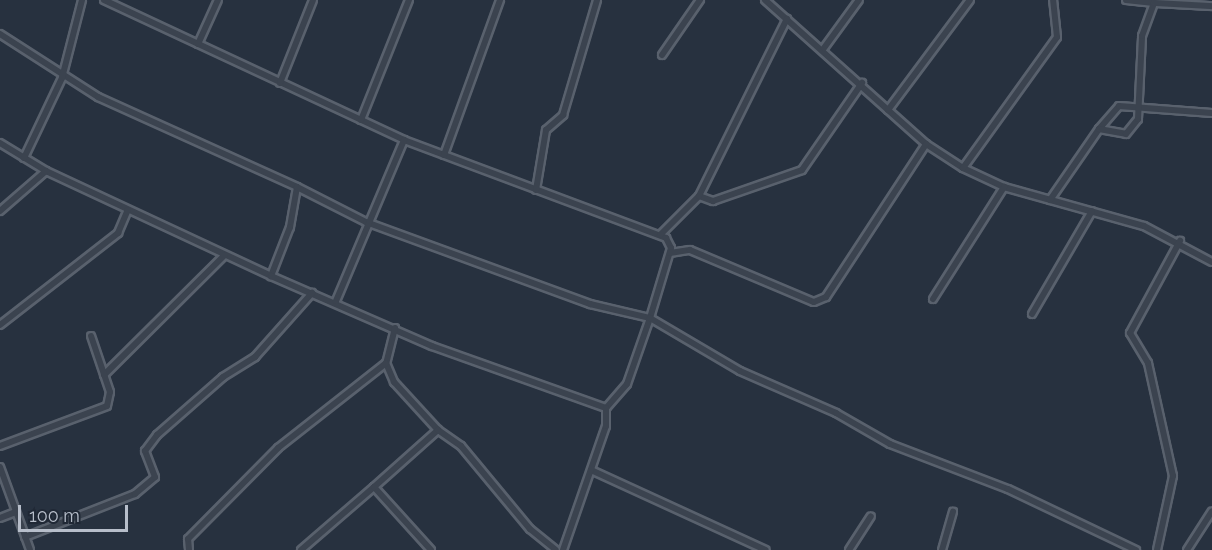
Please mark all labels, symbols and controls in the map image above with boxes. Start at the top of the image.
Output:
scale bar [21,493,130,531]
text: 100 m [29,505,80,526]

